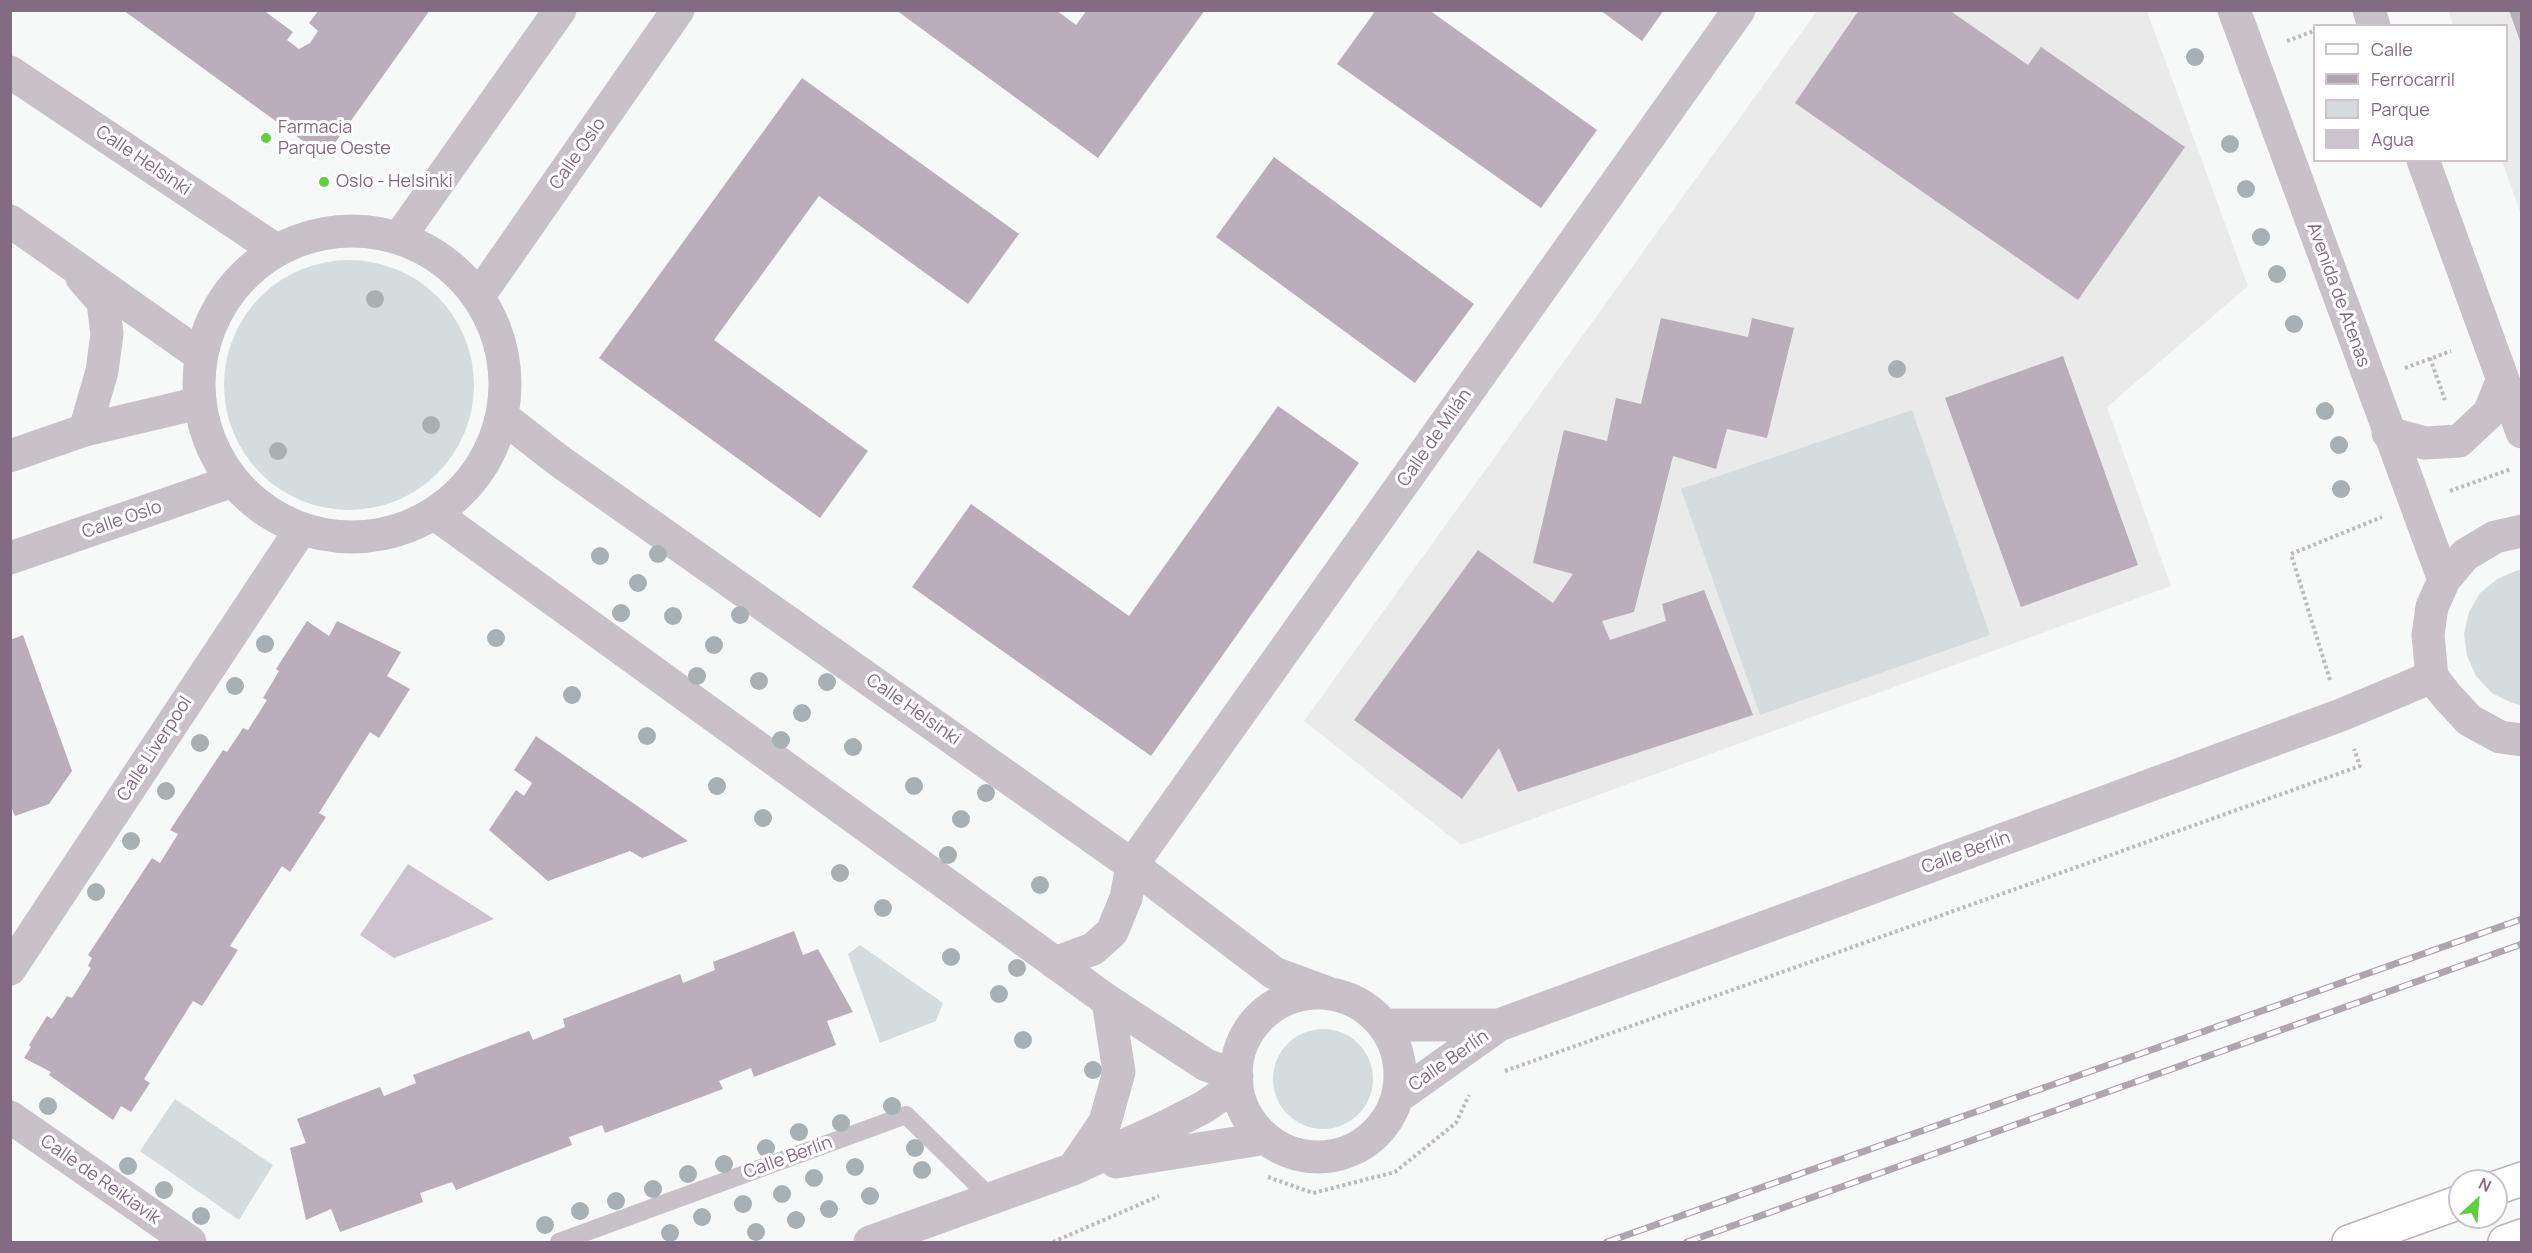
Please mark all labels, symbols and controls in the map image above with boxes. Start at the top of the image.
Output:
legend [2313,24,2508,162]
text: Calle [2371,37,2413,61]
text: Ferrocarril [2371,67,2455,91]
text: Parque [2371,97,2430,121]
street label: Calle Oslo [545,114,611,194]
place label: Farmacia Parque Oeste [278,117,391,160]
street label: Calle Helsinki [91,121,195,201]
text: Agua [2371,127,2414,151]
marker: Farmacia Parque Oeste [259,131,273,145]
place label: Oslo - Helsinki [336,171,453,193]
marker: Oslo - Helsinki [317,175,331,189]
street label: Avenida de Atenas [2302,220,2374,370]
street label: Calle de Milán [1393,385,1477,491]
street label: Calle Oslo [79,496,165,544]
street label: Calle Helsinki [862,670,964,750]
street label: Calle Liverpool [113,692,197,806]
street label: Calle Berlín [1919,827,2013,879]
street label: Calle Berlín [1405,1026,1493,1096]
street label: Calle de Reikiavik [36,1131,164,1229]
street label: Calle Berlín [741,1132,835,1184]
north arrow [2448,1169,2508,1229]
text: N [2475,1172,2495,1197]

